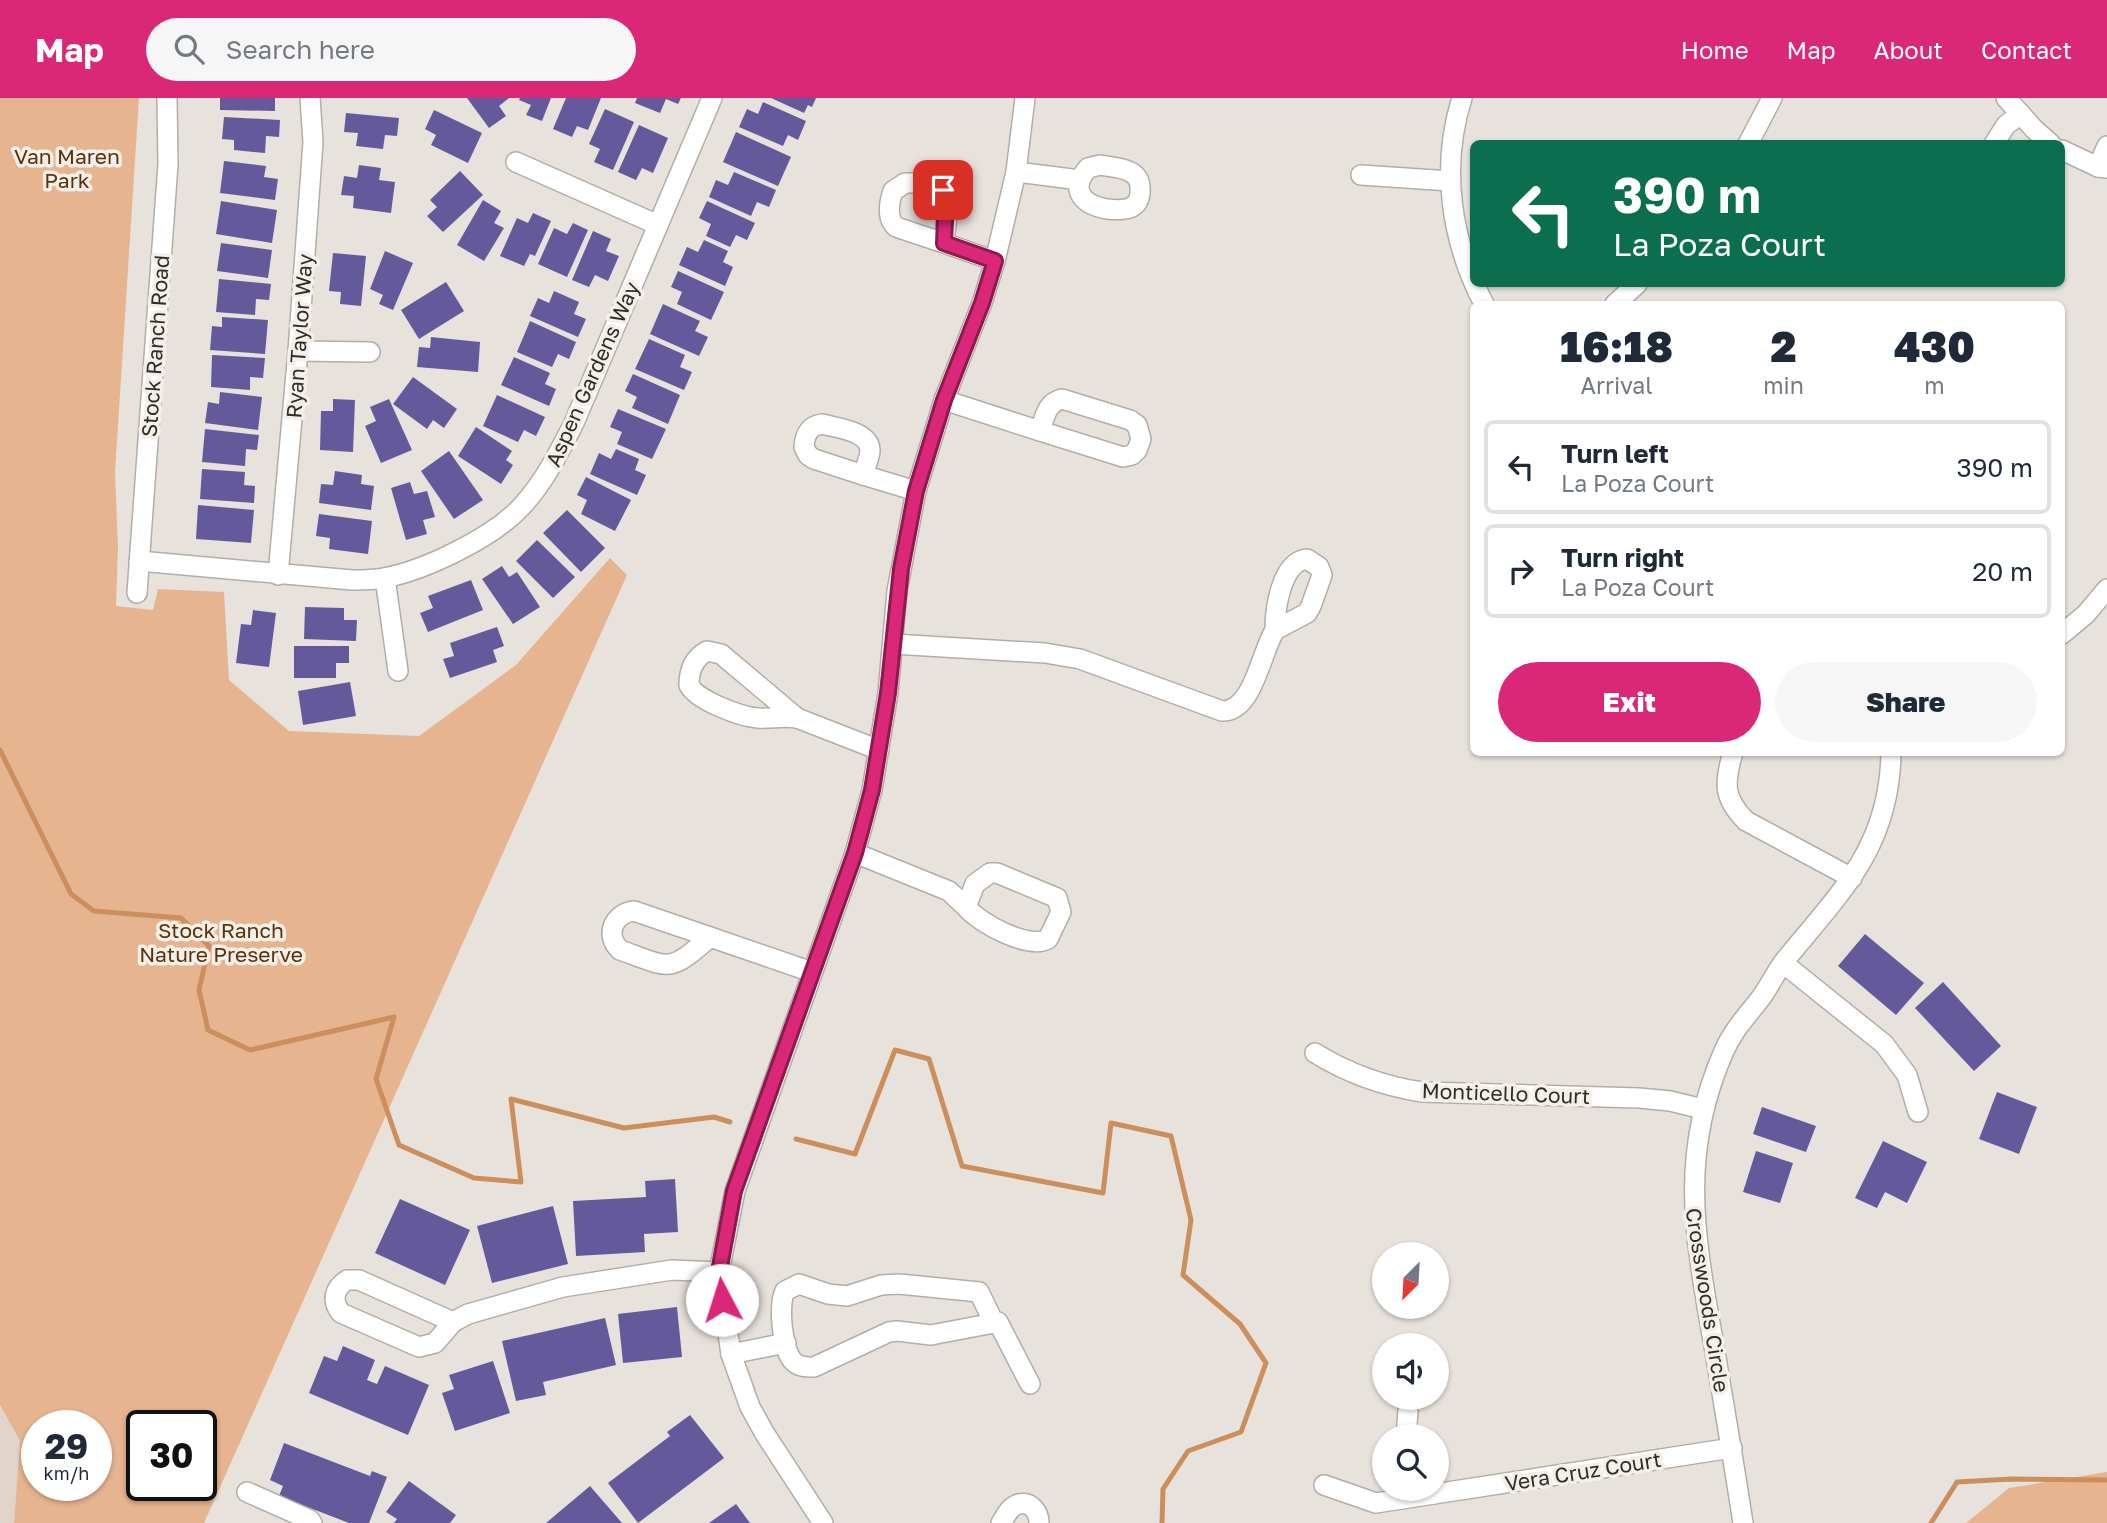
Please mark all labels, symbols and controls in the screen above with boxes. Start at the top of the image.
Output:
search box [146,18,636,81]
text: Map [35,30,104,69]
icon: search [170,30,208,68]
text: Search here [226,34,375,65]
text: Home [1681,35,1749,64]
text: Map [1787,35,1836,64]
text: About [1874,35,1943,64]
text: Contact [1981,35,2072,64]
park label: Van Maren Park [14,143,120,193]
pin [913,160,973,220]
text: 390 m [1613,165,1761,224]
icon: left [1498,168,1589,259]
icon: arrive [924,171,962,209]
text: La Poza Court [1613,225,1826,263]
street label: Ryan Taylor Way [280,253,318,419]
street label: Stock Ranch Road [136,254,174,438]
street label: Aspen Gardens Way [539,277,645,471]
text: 16:18 [1560,321,1673,371]
text: 2 [1771,321,1797,371]
text: 430 [1894,321,1975,371]
text: Arrival [1581,371,1653,399]
text: min [1763,371,1804,399]
text: m [1924,371,1945,399]
text: Turn left [1561,438,1669,469]
icon: left [1502,448,1540,486]
text: 390 m [1956,452,2033,483]
text: La Poza Court [1561,469,1714,497]
text: Turn right [1561,542,1684,573]
icon: right [1502,552,1540,590]
text: 20 m [1972,556,2033,587]
text: La Poza Court [1561,573,1714,601]
button: Exit [1498,662,1761,742]
button: Share [1775,662,2037,742]
park label: Stock Ranch Nature Preserve [139,917,303,967]
street label: Monticello Court [1421,1077,1591,1109]
street label: Crosswoods Circle [1681,1206,1735,1394]
north arrow [1372,1242,1449,1320]
map controls [1372,1242,1449,1501]
position arrow [685,1263,759,1337]
button: sound [1372,1333,1449,1410]
speed limit sign: 30 [126,1410,217,1501]
button: search [1372,1424,1449,1501]
text: 29 [45,1425,88,1467]
street label: Vera Cruz Court [1503,1446,1663,1496]
text: km/h [44,1462,89,1484]

